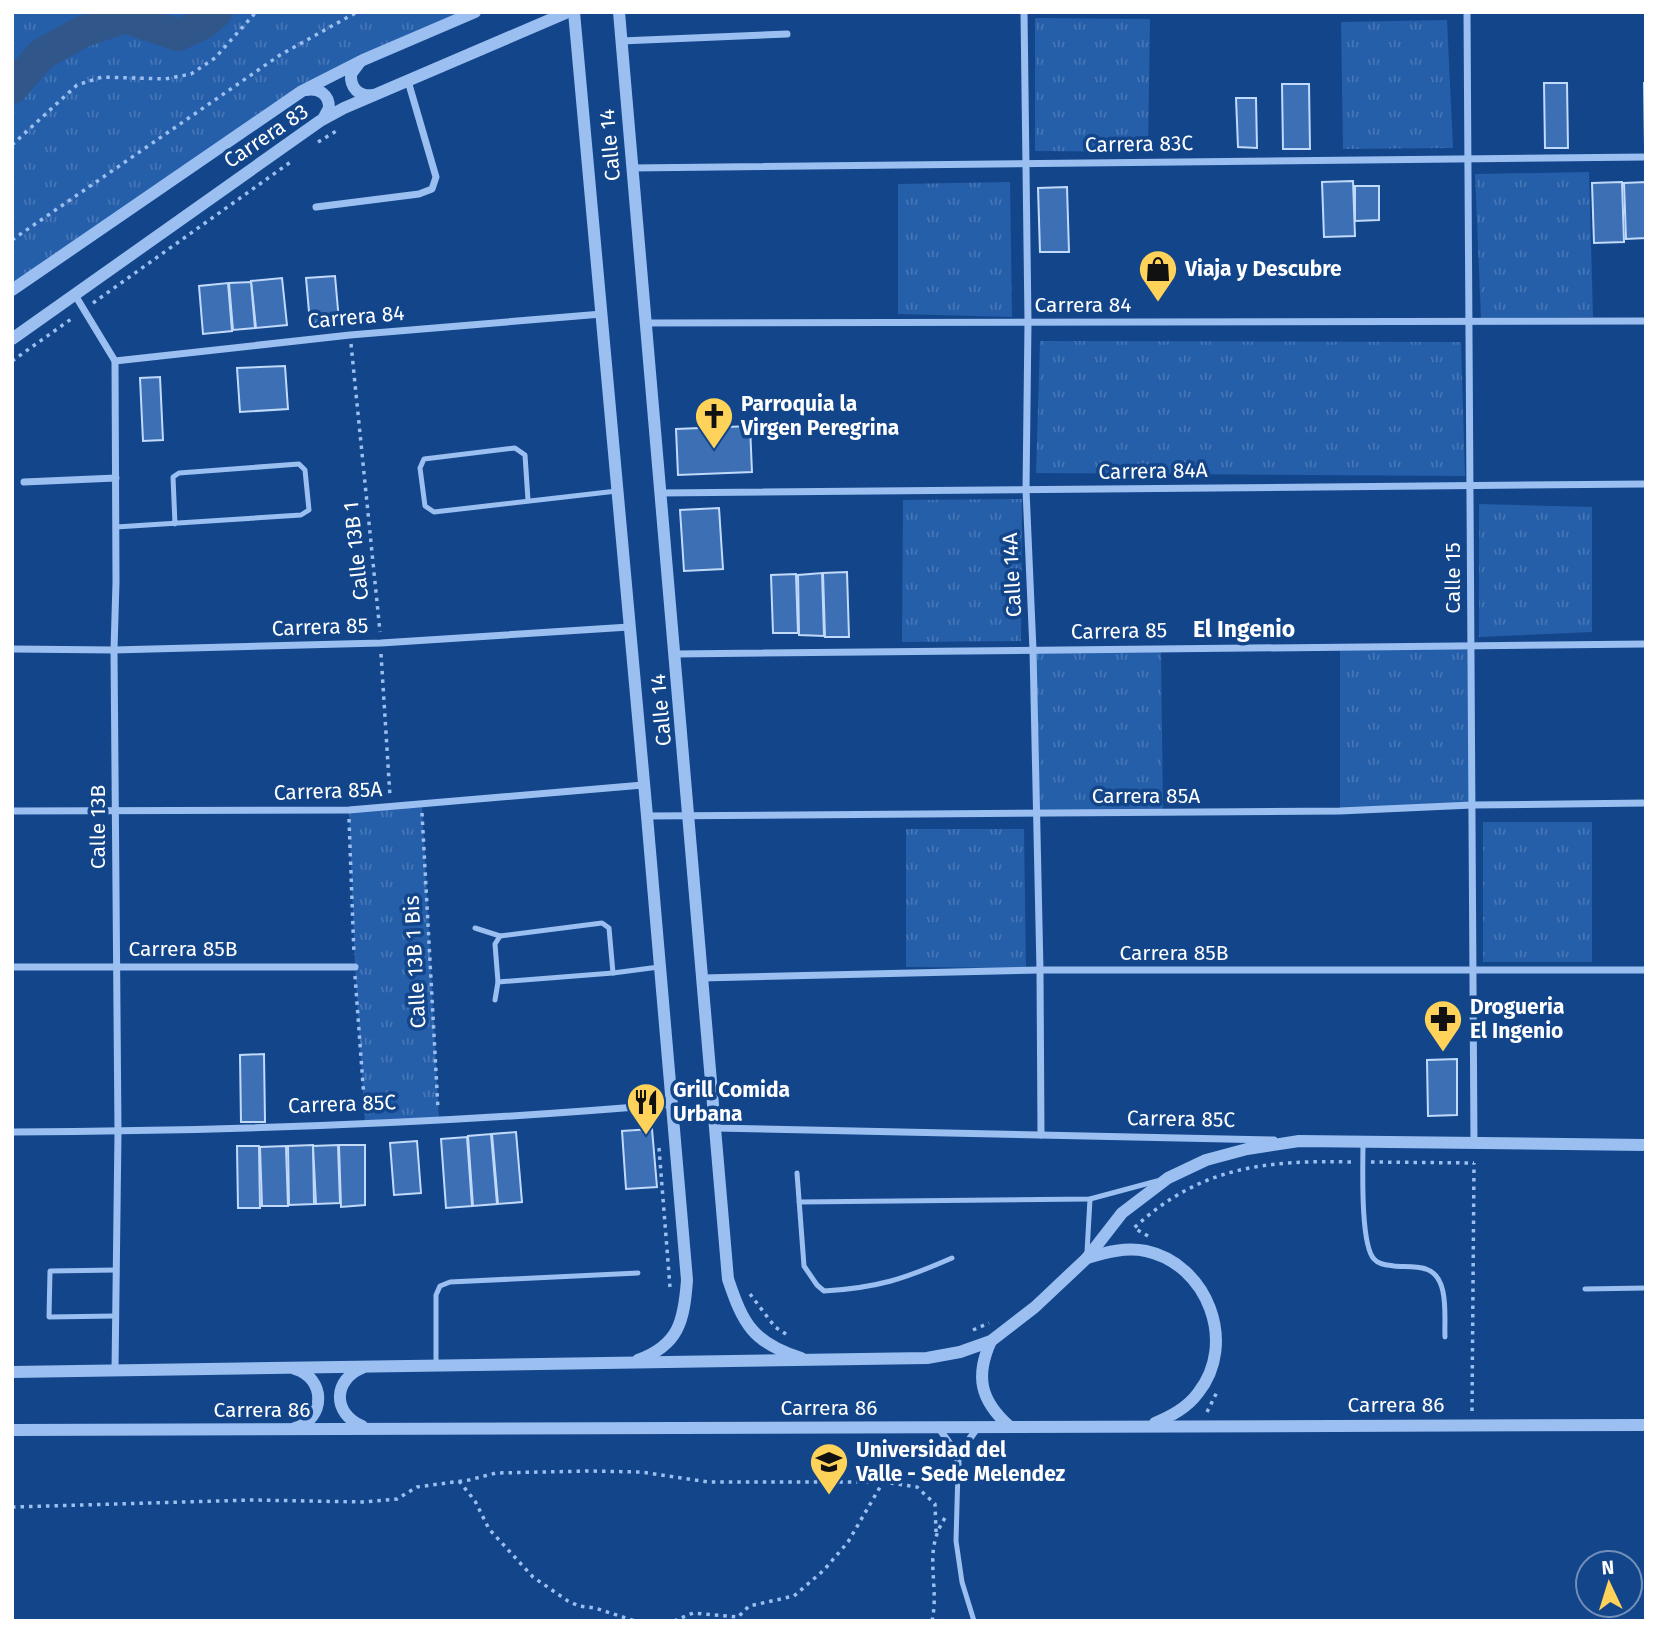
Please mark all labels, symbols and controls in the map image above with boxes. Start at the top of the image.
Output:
street label: Carrera 83 [219,98,313,174]
street label: Calle 14 [594,108,626,182]
street label: Carrera 83C [1085,130,1194,158]
shop icon: Viaja y Descubre [1137,248,1179,303]
place label: Viaja y Descubre [1184,256,1342,282]
street label: Carrera 84 [1034,292,1132,318]
street label: Carrera 84 [306,300,406,334]
place label: Parroquia la Virgen Peregrina [740,391,899,441]
church icon: Parroquia la Virgen Peregrina [693,395,735,450]
street label: Carrera 84A [1098,457,1208,485]
street label: Calle 13B 1 [338,500,374,602]
street label: Calle 14A [997,532,1027,618]
street label: Calle 15 [1440,542,1466,614]
street label: Carrera 85 [271,612,369,642]
district label: El Ingenio [1193,615,1295,643]
street label: Carrera 85 [1071,617,1167,645]
street label: Calle 14 [645,673,677,747]
street label: Carrera 85A [273,776,383,806]
street label: Carrera 85A [1092,783,1200,809]
street label: Calle 13B [85,785,111,869]
street label: Calle 13B 1 Bis [399,895,431,1029]
street label: Carrera 85B [128,936,238,962]
street label: Carrera 85B [1119,940,1229,966]
place label: Drogueria El Ingenio [1470,994,1565,1044]
pharmacy icon: Drogueria El Ingenio [1422,998,1464,1053]
place label: Grill Comida Urbana [673,1077,790,1127]
restaurant icon: Grill Comida Urbana [625,1081,667,1136]
street label: Carrera 85C [287,1089,397,1119]
street label: Carrera 85C [1127,1105,1236,1133]
street label: Carrera 86 [1347,1392,1445,1418]
street label: Carrera 86 [780,1395,878,1421]
street label: Carrera 86 [213,1397,311,1423]
place label: Universidad del Valle - Sede Melendez [855,1437,1066,1487]
school or university icon: Universidad del Valle - Sede Melendez [808,1441,850,1496]
north arrow [1574,1549,1644,1619]
text: N [1601,1556,1615,1579]

